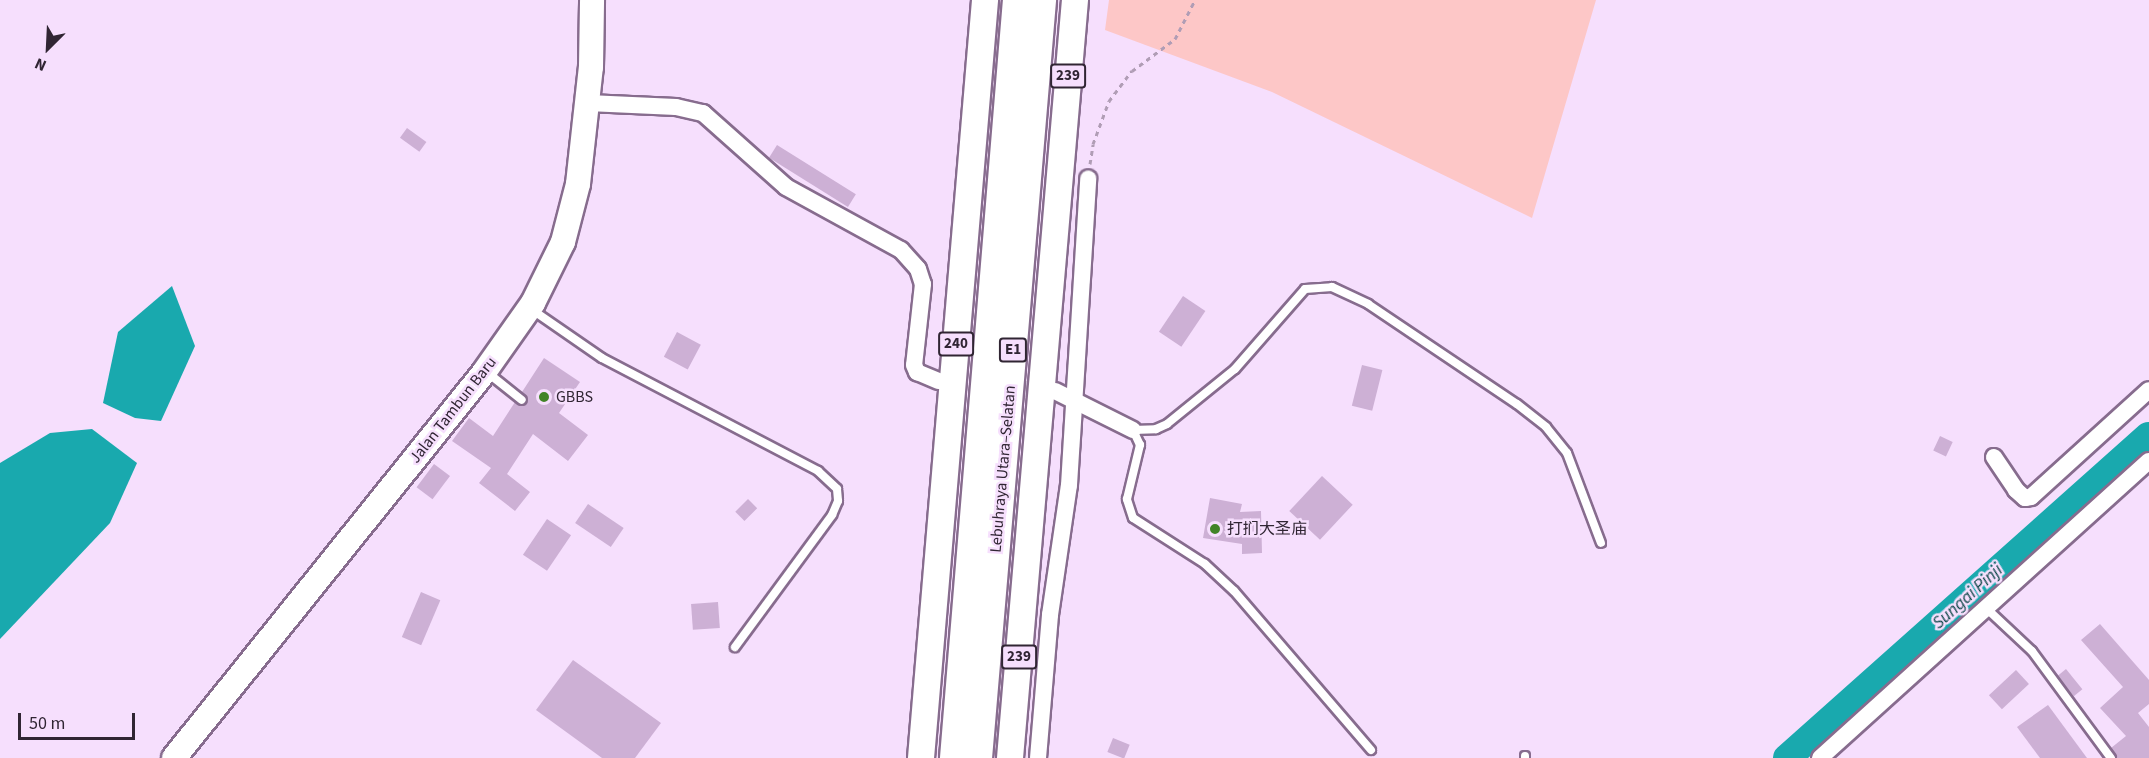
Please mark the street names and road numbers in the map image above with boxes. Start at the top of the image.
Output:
road number: 239 [1050,64,1086,88]
road number: 240 [938,332,974,356]
road number: E1 [998,338,1028,362]
street label: Jalan Tambun Baru [405,353,501,467]
street label: Lebuhraya Utara–Selatan [986,385,1020,553]
road number: 239 [1001,645,1037,669]

